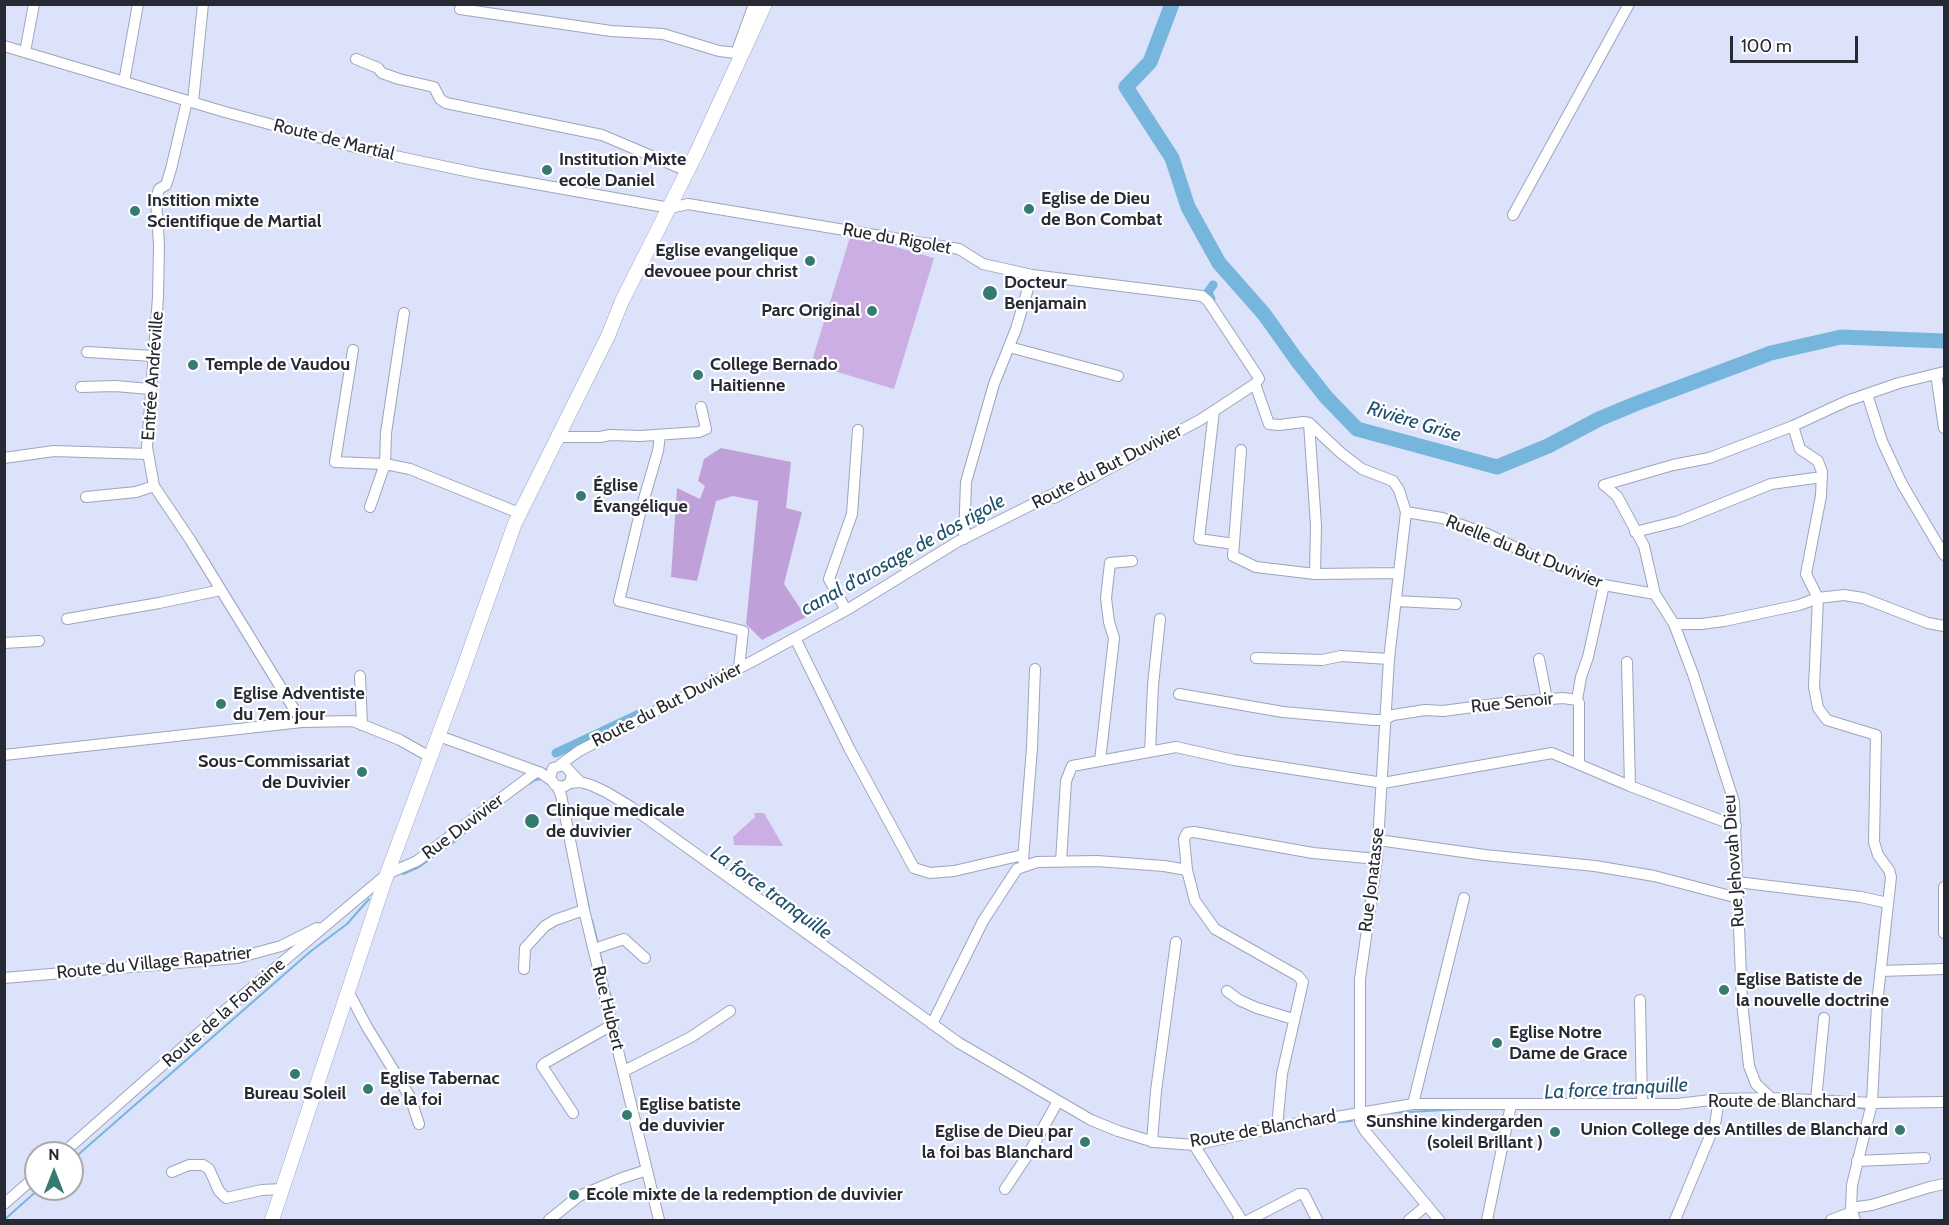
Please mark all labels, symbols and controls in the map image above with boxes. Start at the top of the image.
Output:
scale bar [1733,24,1860,62]
text: 100 m [1741,35,1792,57]
street label: Route de Martial [271,115,397,165]
place label: Institution Mixte ecole Daniel [559,149,686,192]
marker: Institution Mixte ecole Daniel [540,163,554,177]
place label: Eglise de Dieu de Bon Combat [1041,188,1162,230]
place label: Instition mixte Scientifique de Martial [147,190,321,232]
marker: Eglise de Dieu de Bon Combat [1022,202,1036,216]
marker: Instition mixte Scientifique de Martial [128,204,142,218]
street label: Rue du Rigolet [841,219,953,259]
place label: Eglise evangelique devouee pour christ [644,240,798,282]
marker: Eglise evangelique devouee pour christ [803,254,817,268]
place label: Docteur Benjamain [1004,272,1087,314]
marker: Docteur Benjamain [981,284,999,302]
place label: Parc Original [761,300,860,322]
marker: Parc Original [865,304,879,318]
street label: Entrée Andréville [138,311,168,441]
place label: Temple de Vaudou [205,354,350,376]
place label: College Bernado Haitienne [710,354,838,397]
marker: Temple de Vaudou [186,358,200,372]
marker: College Bernado Haitienne [691,368,705,382]
water label: Rivière Grise [1364,396,1464,448]
street label: Route du But Duvivier [1028,420,1186,514]
place label: Église Évangélique [593,475,688,518]
marker: Église Évangélique [574,489,588,503]
water label: canal d'arosage de dos rigole [797,489,1009,621]
street label: Ruelle du But Duvivier [1442,511,1606,593]
street label: Route du But Duvivier [588,658,746,752]
place label: Eglise Adventiste du 7em jour [233,683,365,726]
street label: Rue Senoir [1470,688,1554,718]
marker: Eglise Adventiste du 7em jour [214,697,228,711]
place label: Sous-Commissariat de Duvivier [198,751,350,794]
marker: Sous-Commissariat de Duvivier [355,765,369,779]
street label: Rue Duvivier [418,789,508,865]
street label: Rue Jehovah Dieu [1719,794,1749,928]
place label: Clinique medicale de duvivier [546,800,684,842]
marker: Clinique medicale de duvivier [523,812,541,830]
street label: Rue Jonatasse [1355,827,1389,933]
water label: La force tranquille [706,841,836,945]
street label: Route du Village Rapatrier [55,942,253,984]
street label: Route de la Fontaine [158,954,290,1072]
street label: Rue Hubert [587,964,629,1052]
place label: Eglise Batiste de la nouvelle doctrine [1736,969,1889,1012]
marker: Eglise Batiste de la nouvelle doctrine [1717,983,1731,997]
place label: Eglise Notre Dame de Grace [1509,1022,1627,1064]
marker: Eglise Notre Dame de Grace [1490,1036,1504,1050]
marker: Bureau Soleil [288,1067,302,1081]
place label: Eglise Tabernac de la foi [380,1068,500,1110]
water label: La force tranquille [1543,1073,1689,1105]
marker: Eglise Tabernac de la foi [361,1082,375,1096]
place label: Bureau Soleil [244,1083,346,1105]
street label: Route de Blanchard [1708,1091,1856,1113]
place label: Eglise batiste de duvivier [639,1094,741,1136]
street label: Route de Blanchard [1188,1106,1338,1152]
marker: Eglise batiste de duvivier [620,1108,634,1122]
place label: Sunshine kindergarden (soleil Brillant ) [1366,1111,1543,1154]
place label: Union College des Antilles de Blanchard [1580,1119,1888,1141]
place label: Eglise de Dieu par la foi bas Blanchard [922,1121,1073,1164]
marker: Union College des Antilles de Blanchard [1893,1123,1907,1137]
marker: Sunshine kindergarden (soleil Brillant ) [1548,1125,1562,1139]
marker: Eglise de Dieu par la foi bas Blanchard [1078,1135,1092,1149]
north arrow [24,1141,84,1201]
text: N [48,1145,60,1164]
place label: Ecole mixte de la redemption de duvivier [586,1184,903,1206]
marker: Ecole mixte de la redemption de duvivier [567,1188,581,1202]

